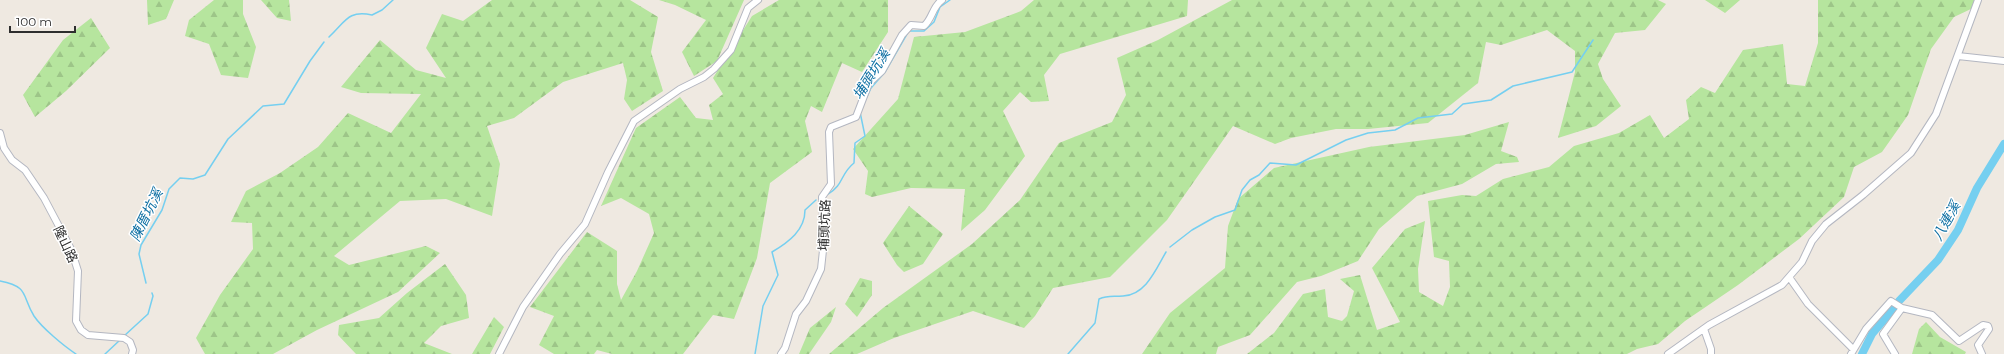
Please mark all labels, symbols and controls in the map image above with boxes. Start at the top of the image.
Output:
scale bar [10,8,75,34]
text: 100 m [16,14,52,29]
water label: 埔頭坑溪 [849,44,895,103]
water label: 陳厝坑溪 [126,184,167,244]
water label: 八連溪 [1928,197,1965,244]
street label: 埔頭坑路 [815,199,833,251]
street label: 隆山路 [51,223,81,265]

